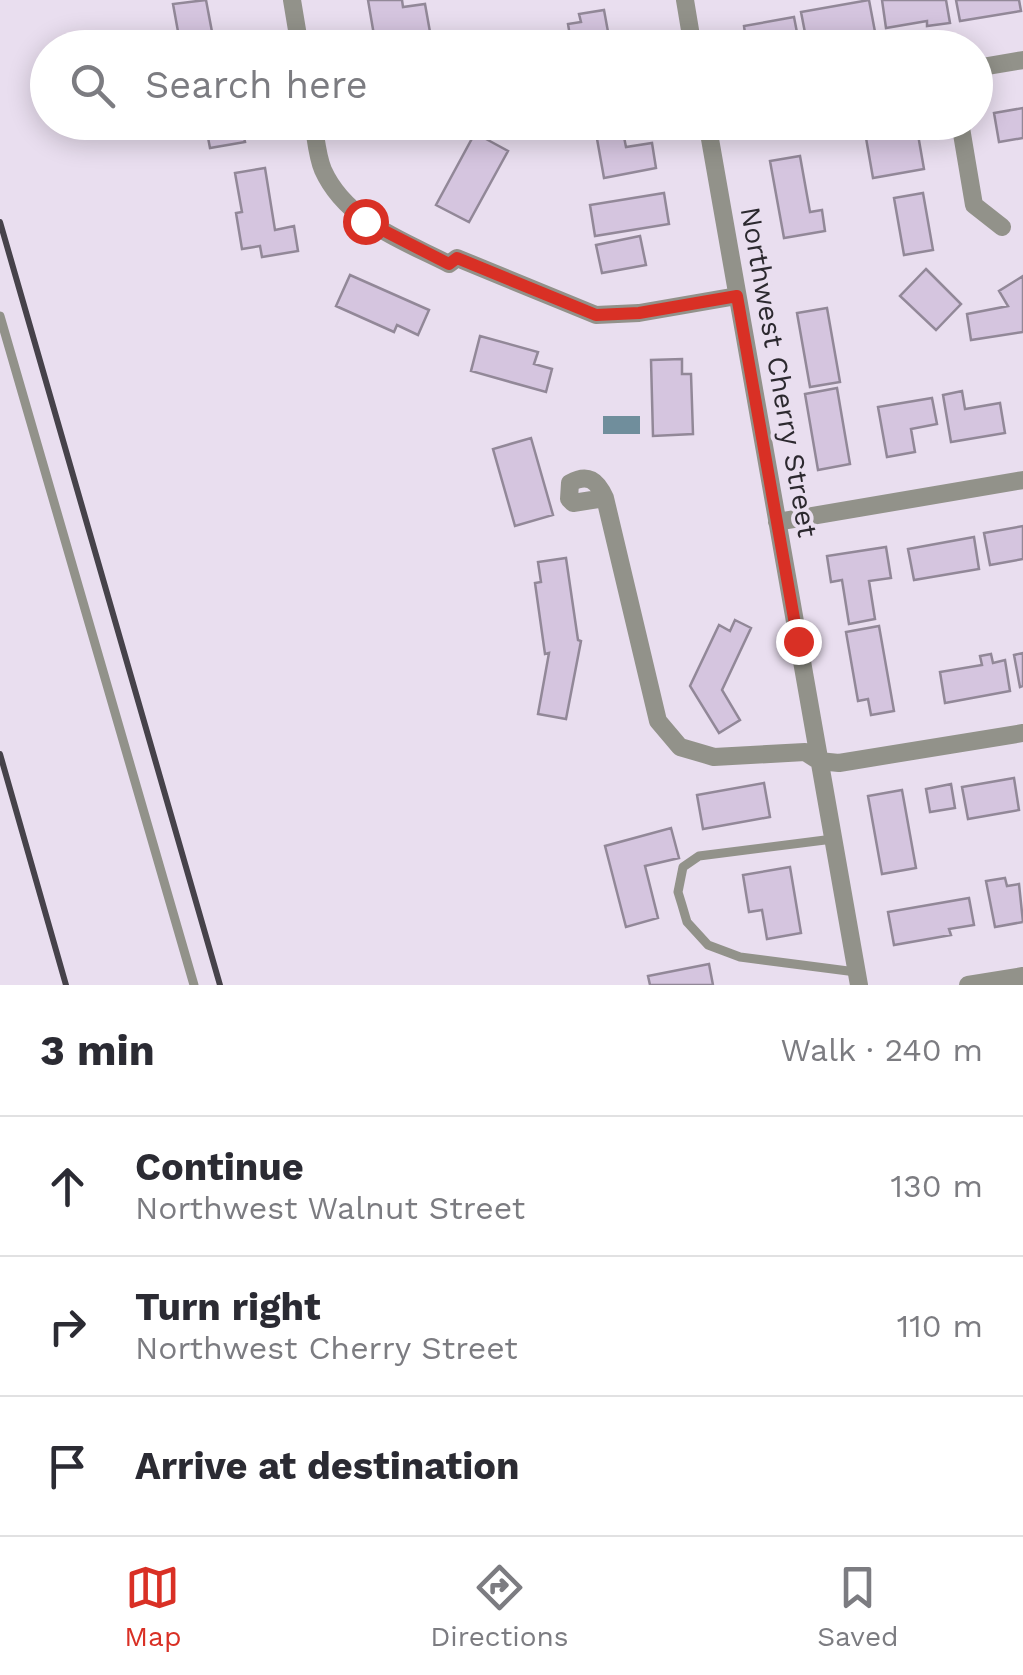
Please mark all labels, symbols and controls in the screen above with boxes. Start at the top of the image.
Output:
search box [30,30,993,140]
icon: search [65,58,120,113]
text: Search here [145,63,368,107]
route start [343,199,389,245]
street label: Northwest Cherry Street [734,204,824,540]
route end [776,619,822,665]
text: 3 min [40,1026,155,1075]
text: Walk · 240 m [781,1031,983,1069]
text: Continue [135,1145,304,1189]
icon: ahead [40,1159,95,1214]
text: 130 m [891,1167,983,1205]
text: Northwest Walnut Street [135,1189,525,1227]
text: Turn right [135,1285,321,1329]
icon: right [40,1299,95,1354]
text: 110 m [897,1307,983,1345]
text: Northwest Cherry Street [135,1329,518,1367]
icon: arrive [40,1439,95,1494]
text: Arrive at destination [135,1444,520,1488]
tab: Map [124,1560,182,1653]
tab: Directions [430,1560,569,1653]
tab: Saved [817,1560,899,1653]

